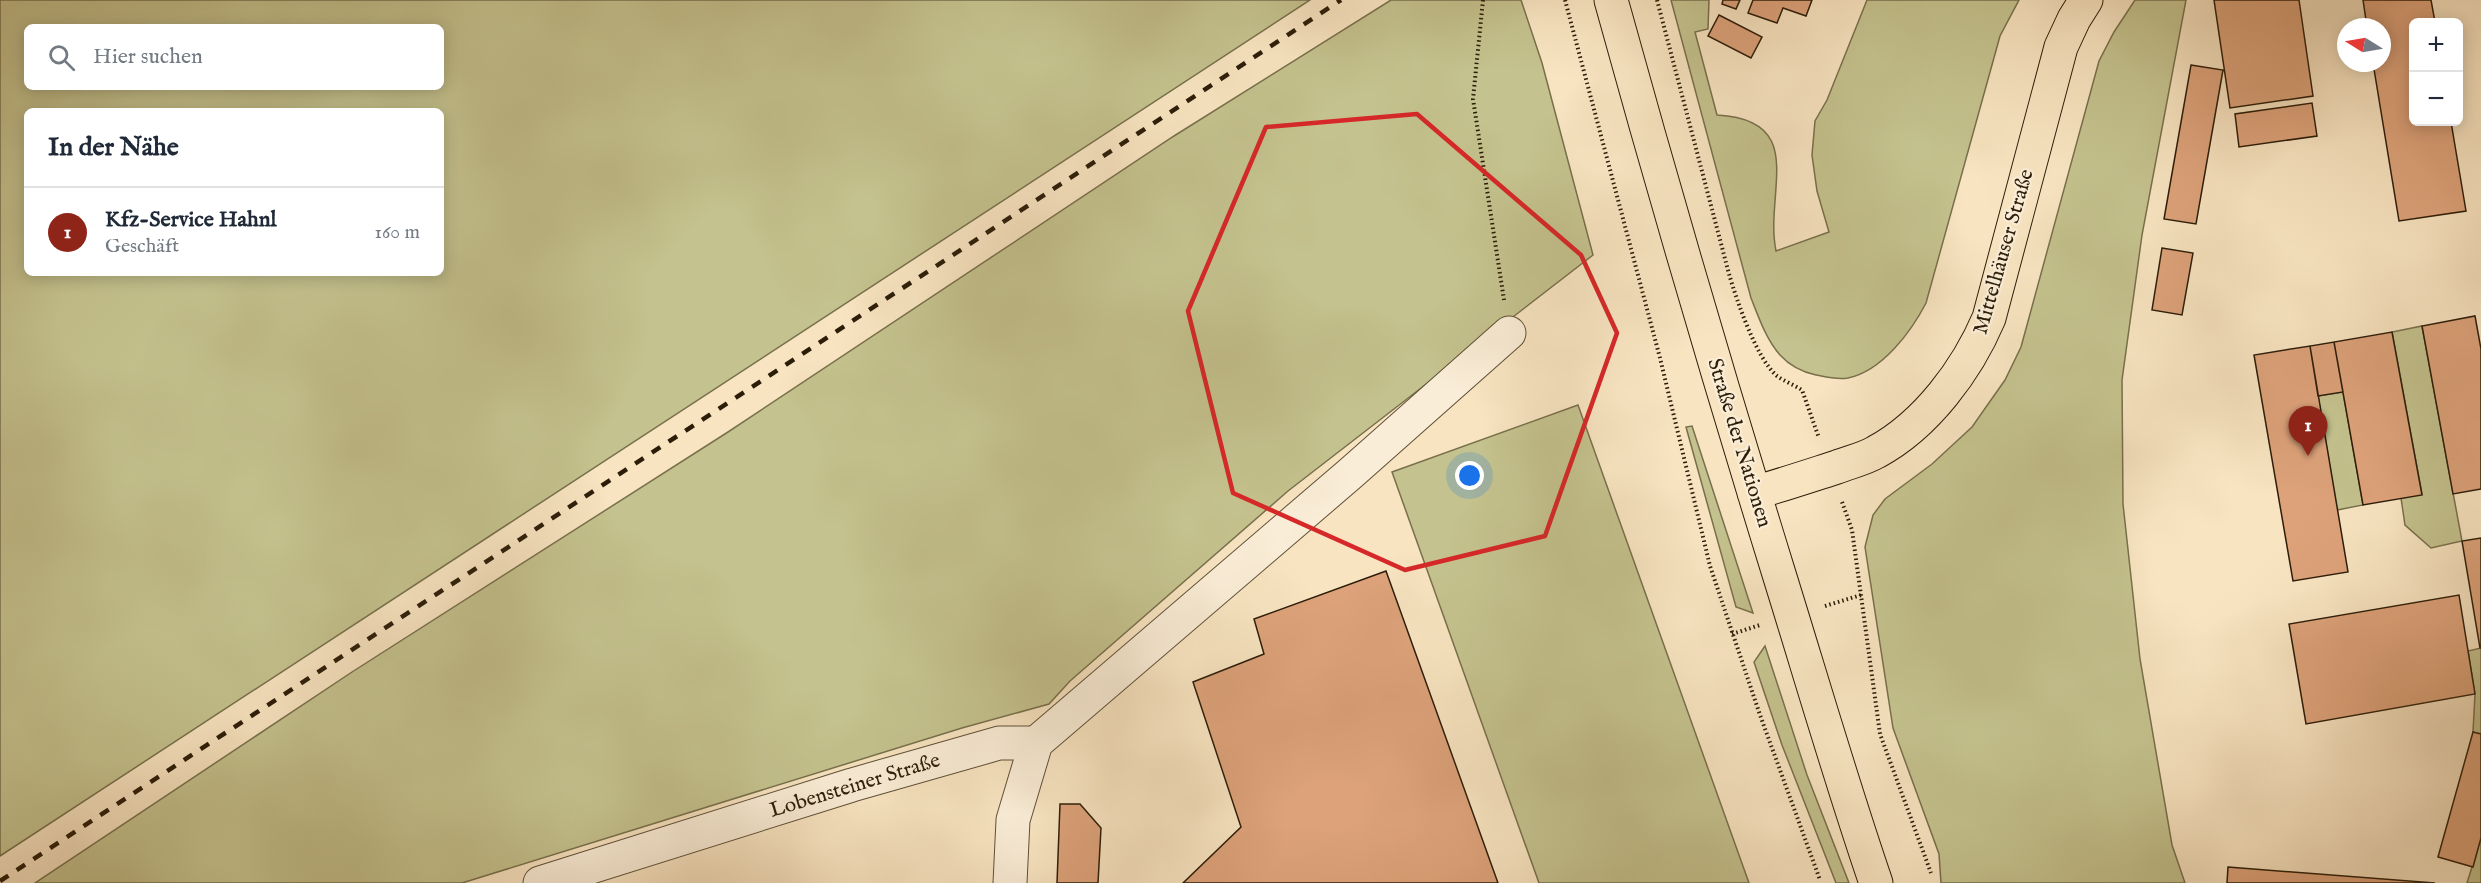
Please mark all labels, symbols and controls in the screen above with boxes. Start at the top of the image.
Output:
north arrow [2337,18,2391,72]
map controls [2409,18,2463,126]
button: + [2409,18,2463,72]
search box [24,24,444,90]
icon: search [45,41,78,74]
text: Hier suchen [93,43,203,71]
button: − [2409,72,2463,126]
text: In der Nähe [48,131,179,164]
street label: Mittelhäuser Straße [1967,166,2041,338]
text: Kfz-Service Hahnl [105,206,277,234]
text: 1 [64,220,71,245]
text: 160 m [374,220,420,245]
text: Geschäft [105,234,179,259]
street label: Straße der Nationen [1700,355,1778,531]
pin: 1 [2288,406,2328,456]
your location [1455,461,1484,490]
street label: Lobensteiner Straße [767,747,944,825]

